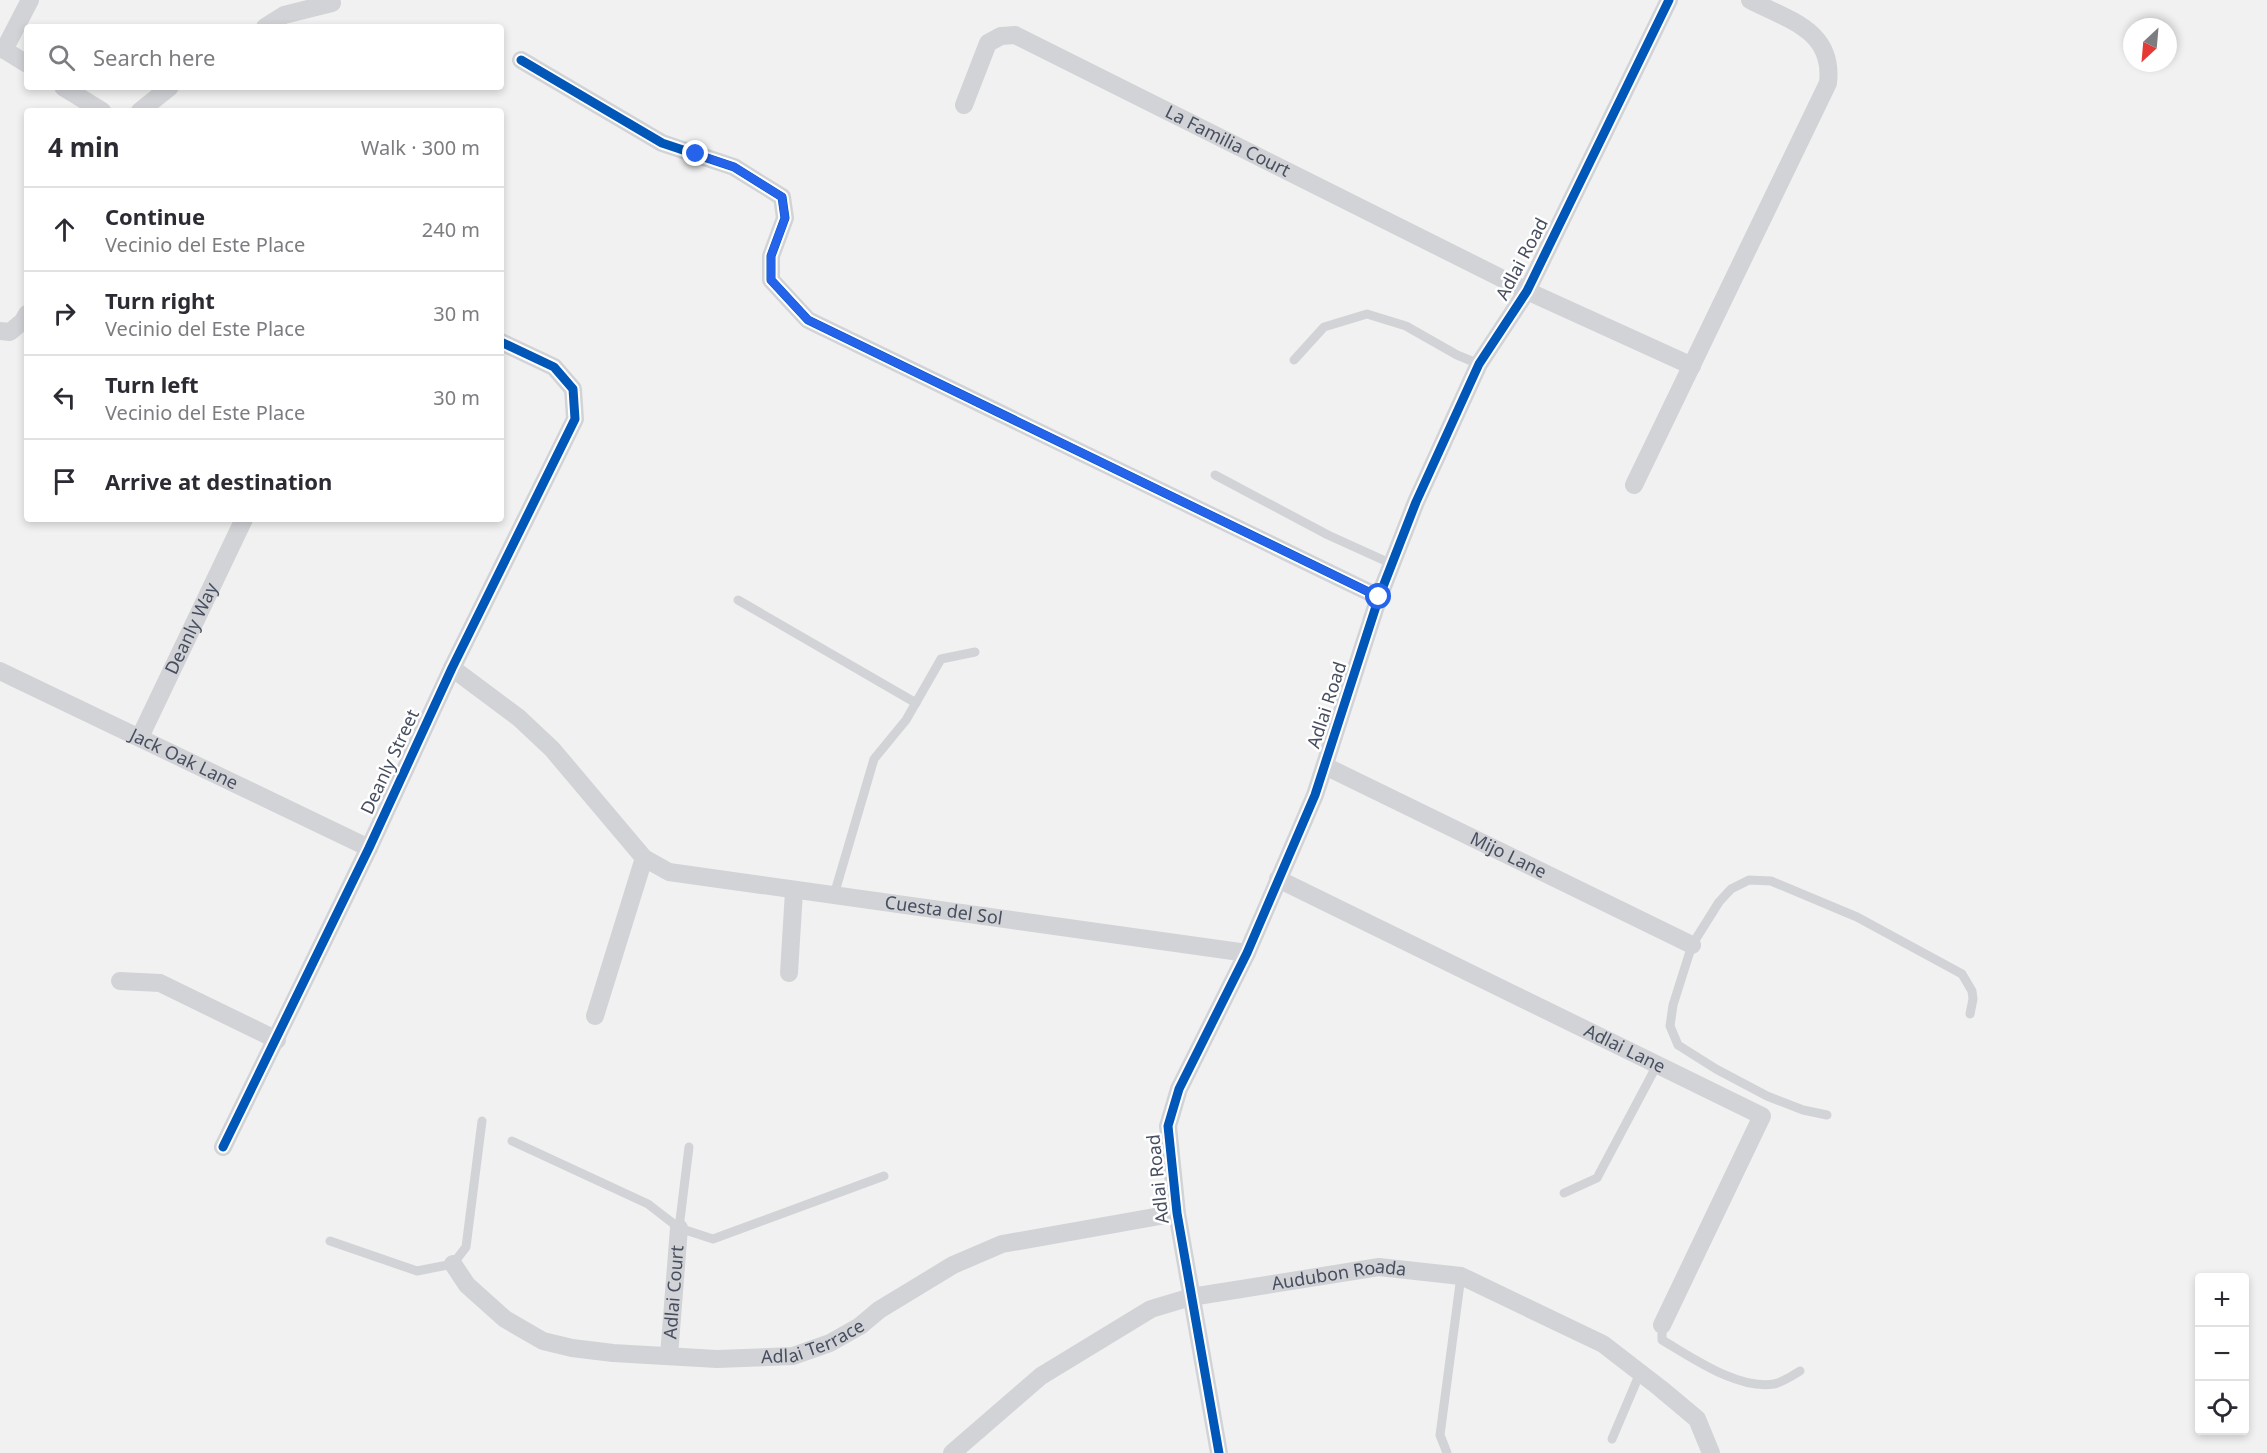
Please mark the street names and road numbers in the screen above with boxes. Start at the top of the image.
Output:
street label: La Familia Court [1162,99,1295,182]
street label: Adlai Road [1489,213,1553,304]
street label: Deanly Way [159,578,223,678]
street label: Adlai Road [1301,658,1351,751]
street label: Deanly Street [354,705,424,818]
street label: Jack Oak Lane [124,721,242,795]
street label: Mijo Lane [1467,826,1551,883]
street label: Cuesta del Sol [883,889,1004,930]
street label: Adlai Lane [1581,1018,1670,1078]
street label: Adlai Road [1140,1133,1174,1225]
street label: Adlai Court [657,1244,689,1340]
street label: Audubon Roada [1270,1254,1408,1295]
street label: Adlai Terrace [760,1313,868,1368]

